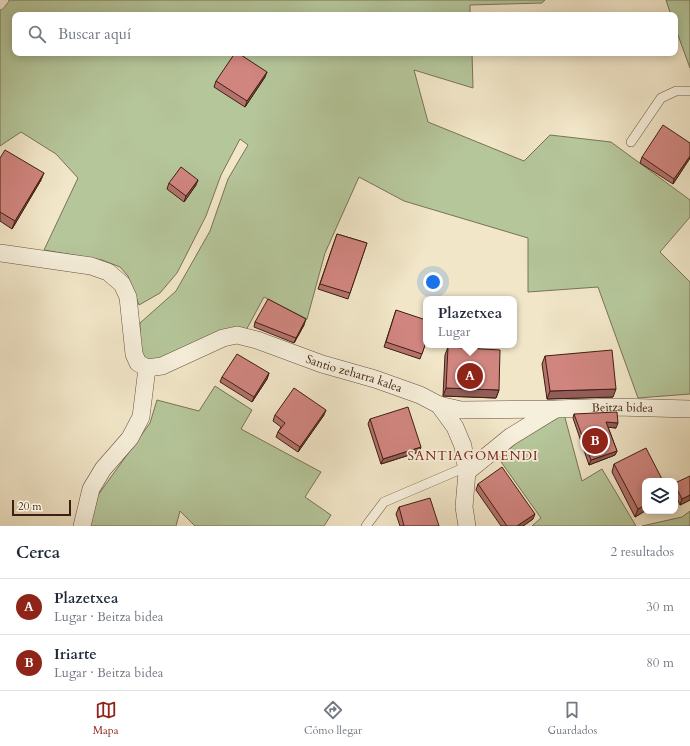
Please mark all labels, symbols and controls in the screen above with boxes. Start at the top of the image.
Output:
search box [12,12,678,56]
icon: search [26,23,48,45]
text: Buscar aquí [58,24,131,44]
your location [423,272,443,292]
popup [423,296,517,348]
text: Plazetxea [438,303,502,323]
text: Lugar [438,323,470,341]
street label: Santio zeharra kalea [304,351,405,396]
pin: A [457,361,483,391]
street label: Beitza bidea [591,399,654,416]
pin: B [582,426,608,456]
district label: SANTIAGOMENDI [408,447,538,465]
map controls [642,478,678,514]
button: layers [642,478,678,514]
scale bar [12,498,71,517]
text: 20 m [18,499,42,514]
text: Cerca [16,541,60,564]
text: 2 resultados [610,543,674,561]
text: Plazetxea [54,588,118,608]
text: A [24,598,34,616]
text: 30 m [646,598,674,616]
text: Lugar · Beitza bidea [54,608,163,626]
text: Iriarte [54,644,97,664]
text: B [24,654,34,672]
text: 80 m [646,654,674,672]
text: Lugar · Beitza bidea [54,664,163,682]
tab: Mapa [93,699,118,738]
tab: Cómo llegar [304,699,362,738]
tab: Guardados [548,699,597,738]

